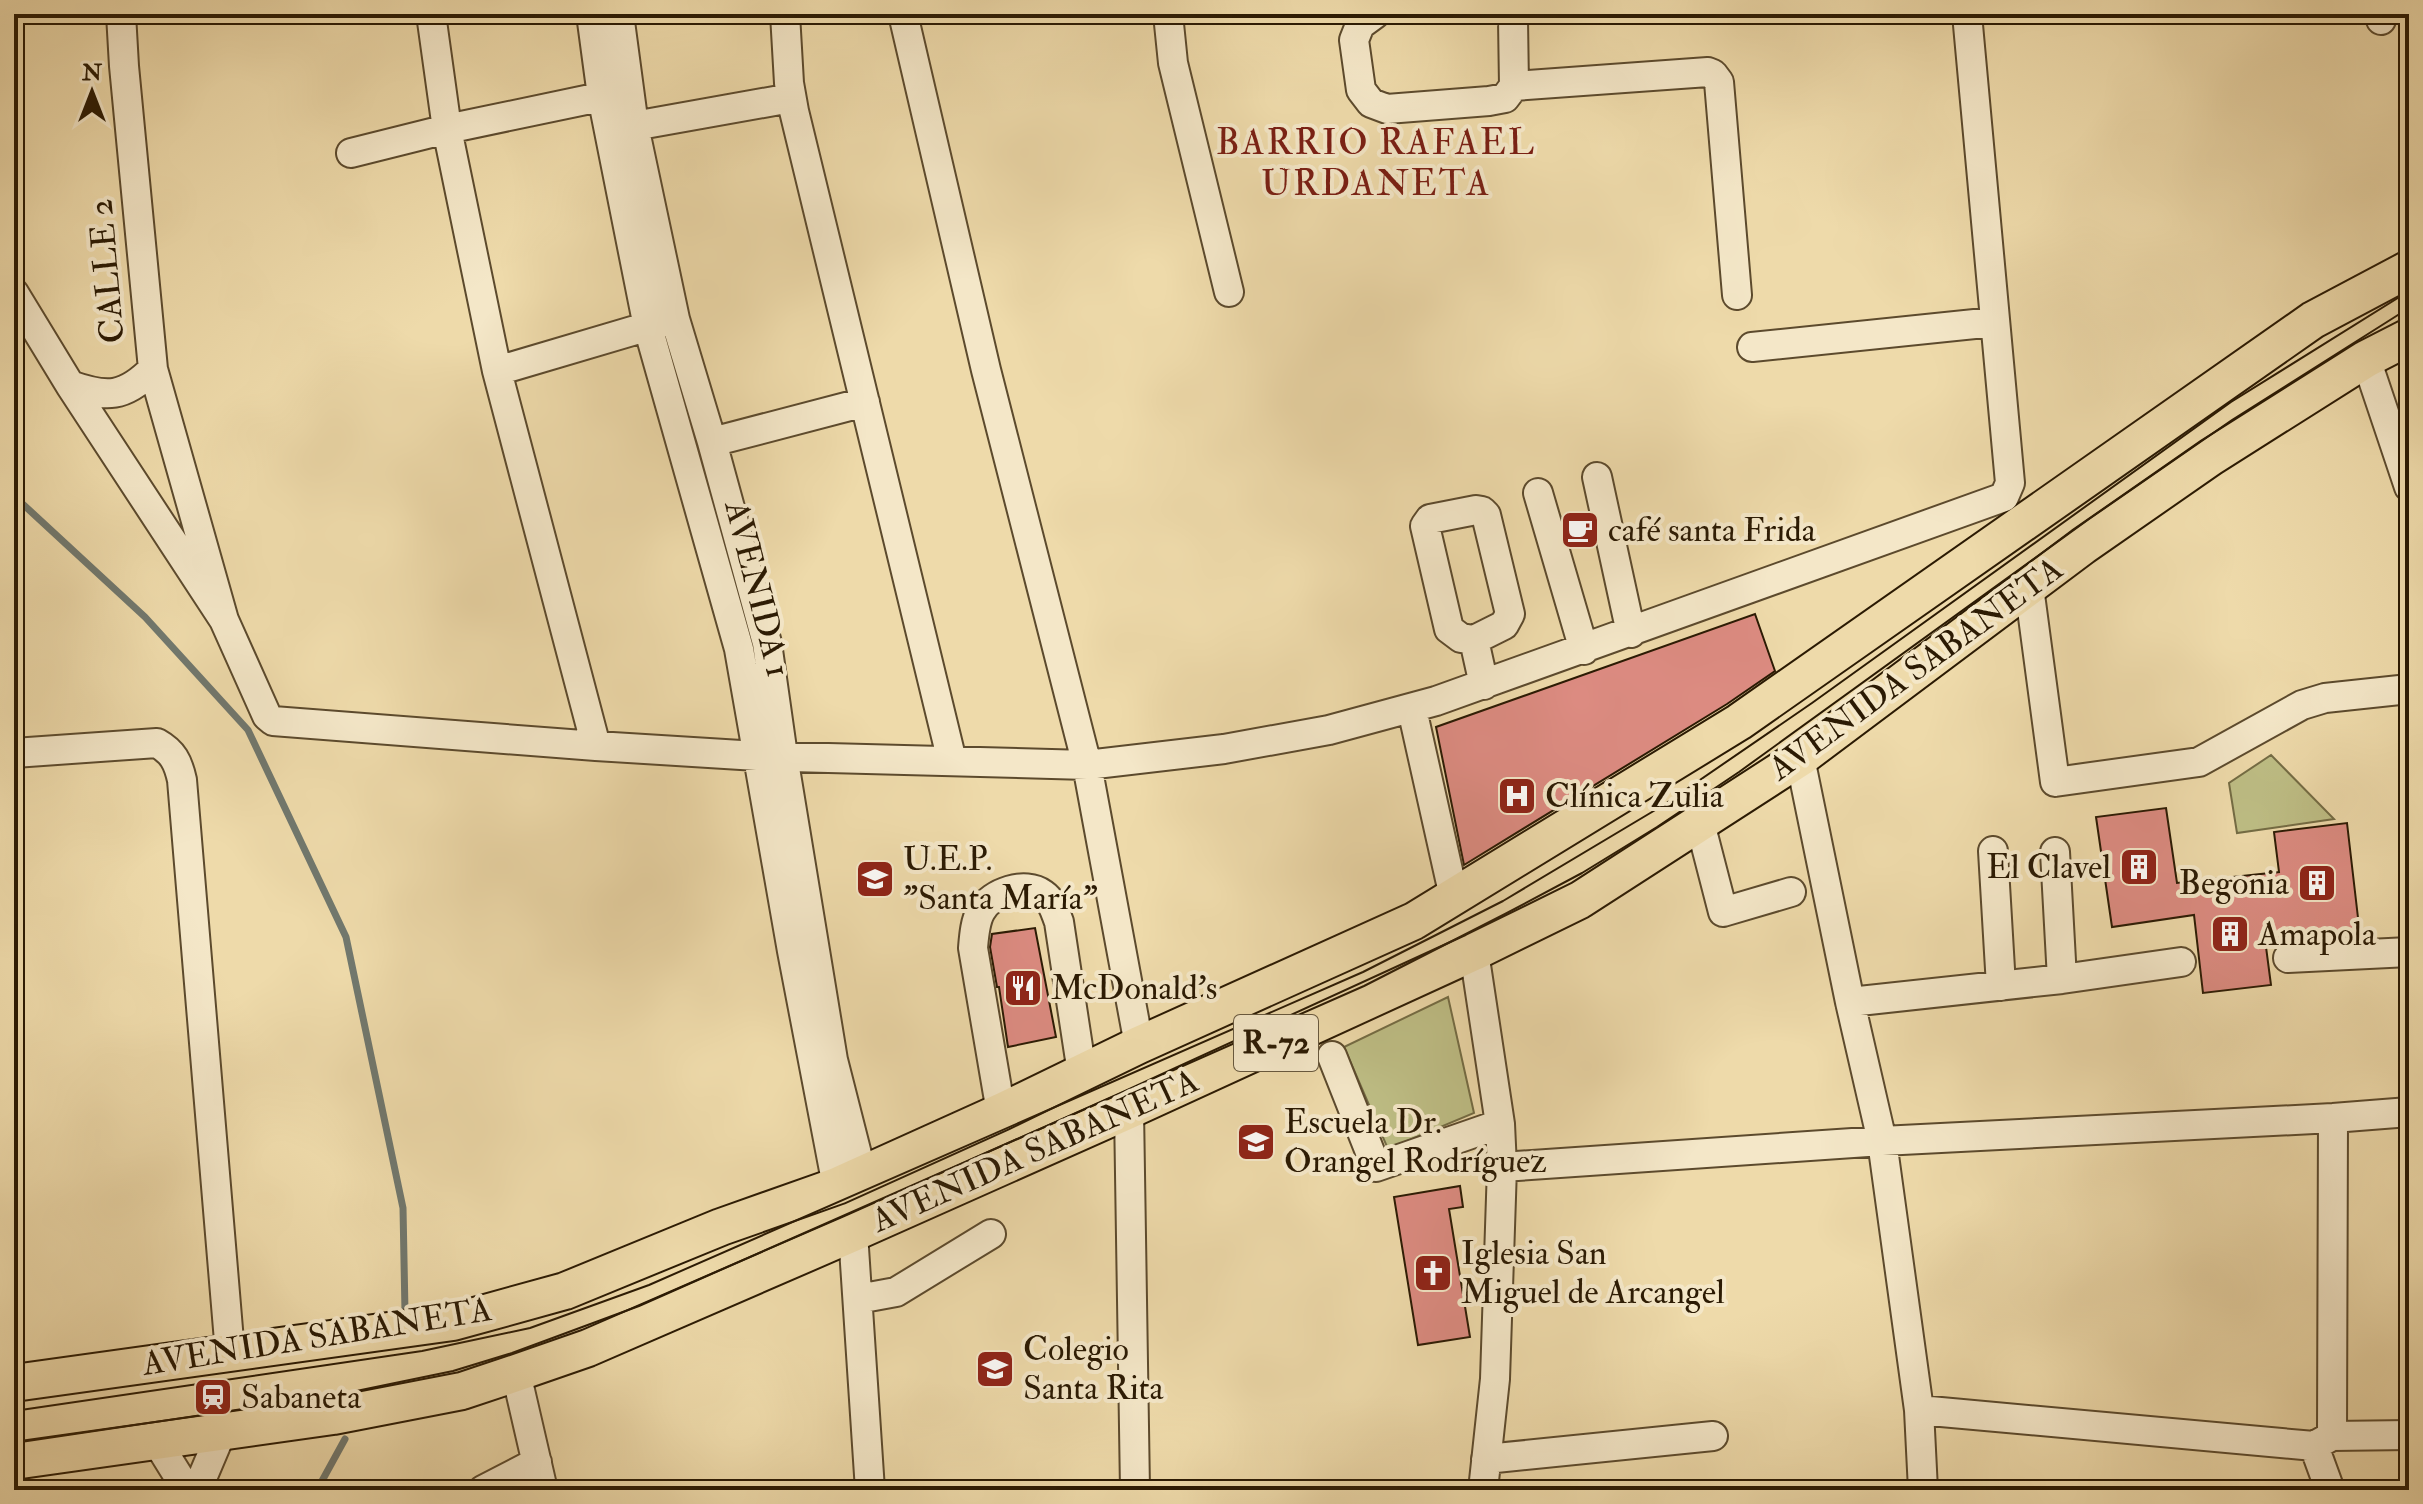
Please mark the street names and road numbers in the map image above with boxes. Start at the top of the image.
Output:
street label: CALLE 2 [79,197,135,345]
street label: AVENIDA 1 [714,495,800,682]
street label: AVENIDA SABANETA [1760,548,2072,791]
road number: R-72 [1234,1015,1318,1071]
street label: AVENIDA SABANETA [864,1059,1205,1243]
street label: AVENIDA SABANETA [138,1288,495,1386]

